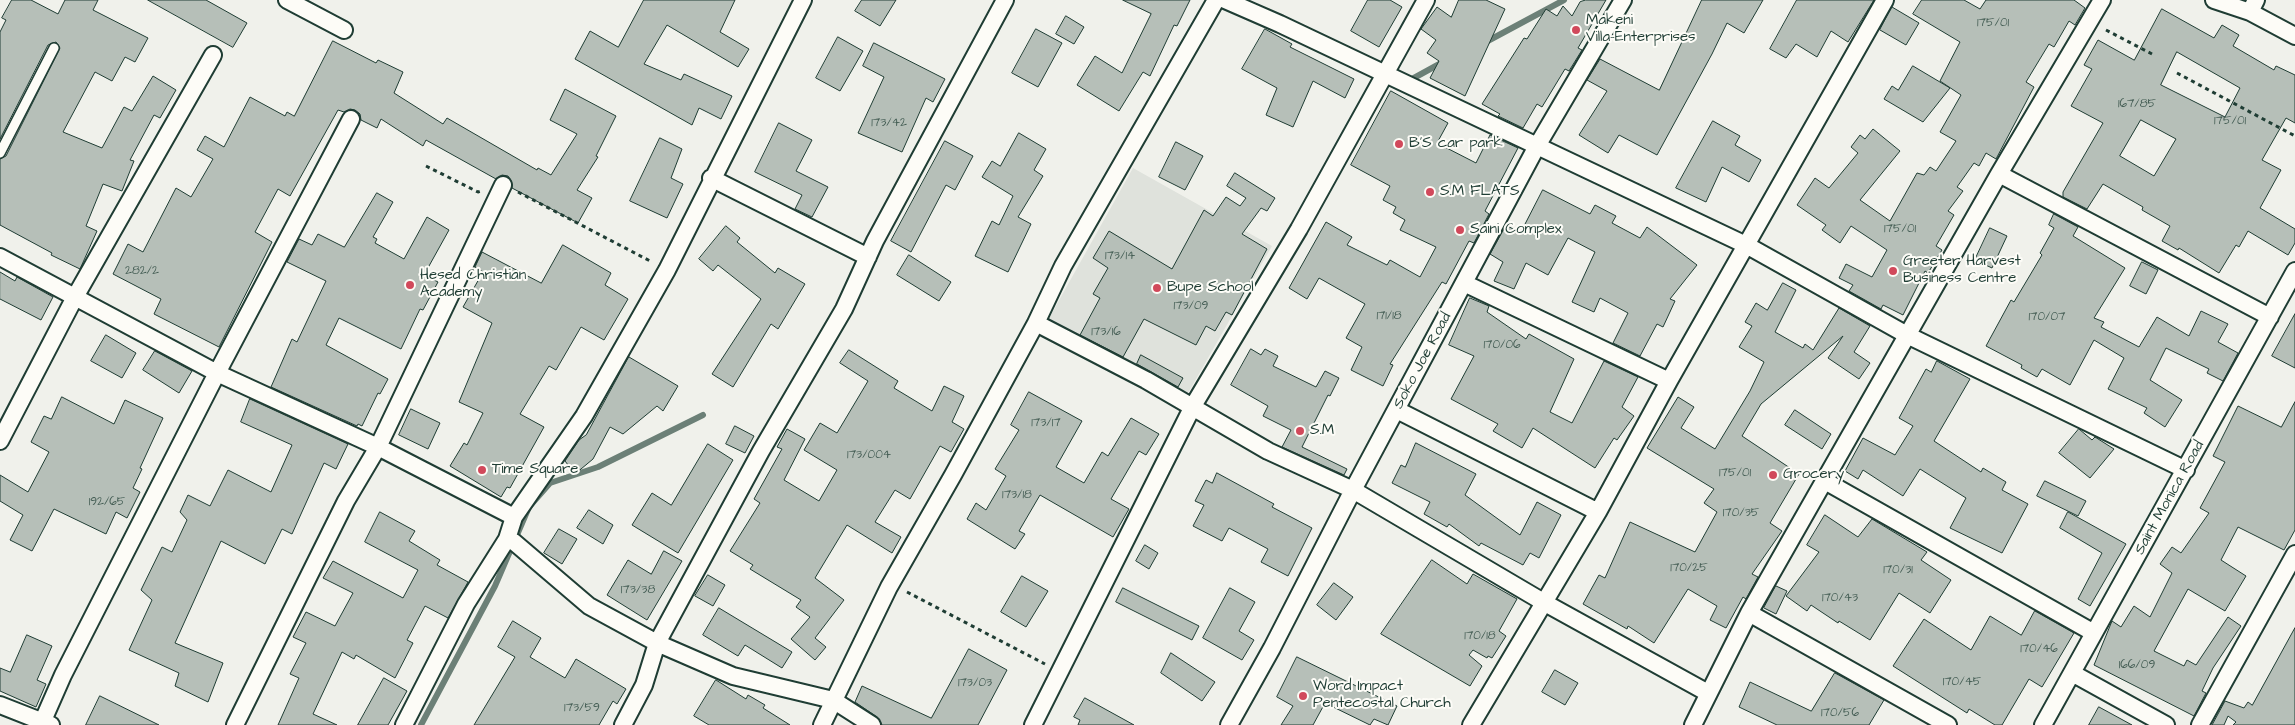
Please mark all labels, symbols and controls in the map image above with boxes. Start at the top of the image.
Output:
place label: Makeni Villa-Enterprises [1586,12,1696,47]
house number: 175/01 [1977,16,2009,30]
marker: Makeni Villa-Enterprises [1570,24,1582,36]
house number: 167/85 [2118,97,2156,111]
house number: 175/01 [2214,114,2246,128]
house number: 173/42 [871,116,907,130]
place label: B'S car park [1409,135,1503,153]
marker: B'S car park [1393,138,1405,150]
place label: S.M FLATS [1440,183,1520,201]
marker: S.M FLATS [1424,186,1436,198]
place label: Saini Complex [1470,221,1562,239]
house number: 175/01 [1884,222,1916,236]
marker: Saini Complex [1454,224,1466,236]
house number: 173/14 [1105,249,1135,263]
place label: Greeter Harvest Business Centre [1903,253,2021,288]
house number: 282/2 [125,264,159,278]
marker: Greeter Harvest Business Centre [1887,265,1899,277]
place label: Hesed Christian Academy [420,267,526,302]
marker: Hesed Christian Academy [404,279,416,291]
place label: Bupe School [1167,279,1254,297]
marker: Bupe School [1151,282,1163,294]
house number: 173/09 [1174,299,1208,313]
house number: 171/18 [1376,309,1402,323]
street label: Soko Joe Road [1390,310,1456,412]
house number: 170/07 [2029,310,2065,324]
house number: 173/16 [1091,325,1121,339]
house number: 170/06 [1483,338,1521,352]
house number: 173/17 [1031,416,1061,430]
place label: S.M [1310,422,1334,440]
marker: S.M [1294,425,1306,437]
street label: Saint Monica Road [2131,438,2209,558]
house number: 173/004 [847,448,891,462]
place label: Time Square [492,461,578,479]
marker: Time Square [476,464,488,476]
house number: 175/01 [1719,466,1751,480]
place label: Grocery [1783,466,1844,484]
marker: Grocery [1767,469,1779,481]
house number: 173/18 [1002,488,1032,502]
house number: 192/65 [89,495,125,509]
house number: 170/35 [1723,506,1759,520]
house number: 170/25 [1670,561,1708,575]
house number: 170/31 [1883,563,1913,577]
house number: 173/38 [621,583,655,597]
house number: 170/43 [1822,591,1858,605]
house number: 170/18 [1464,629,1496,643]
house number: 170/46 [2020,642,2058,656]
house number: 166/09 [2119,658,2155,672]
house number: 170/45 [1943,675,1981,689]
house number: 173/03 [958,676,992,690]
place label: Word Impact Pentecostal Church [1313,678,1451,713]
marker: Word Impact Pentecostal Church [1297,690,1309,702]
house number: 173/59 [564,701,600,715]
house number: 170/56 [1821,706,1859,720]

